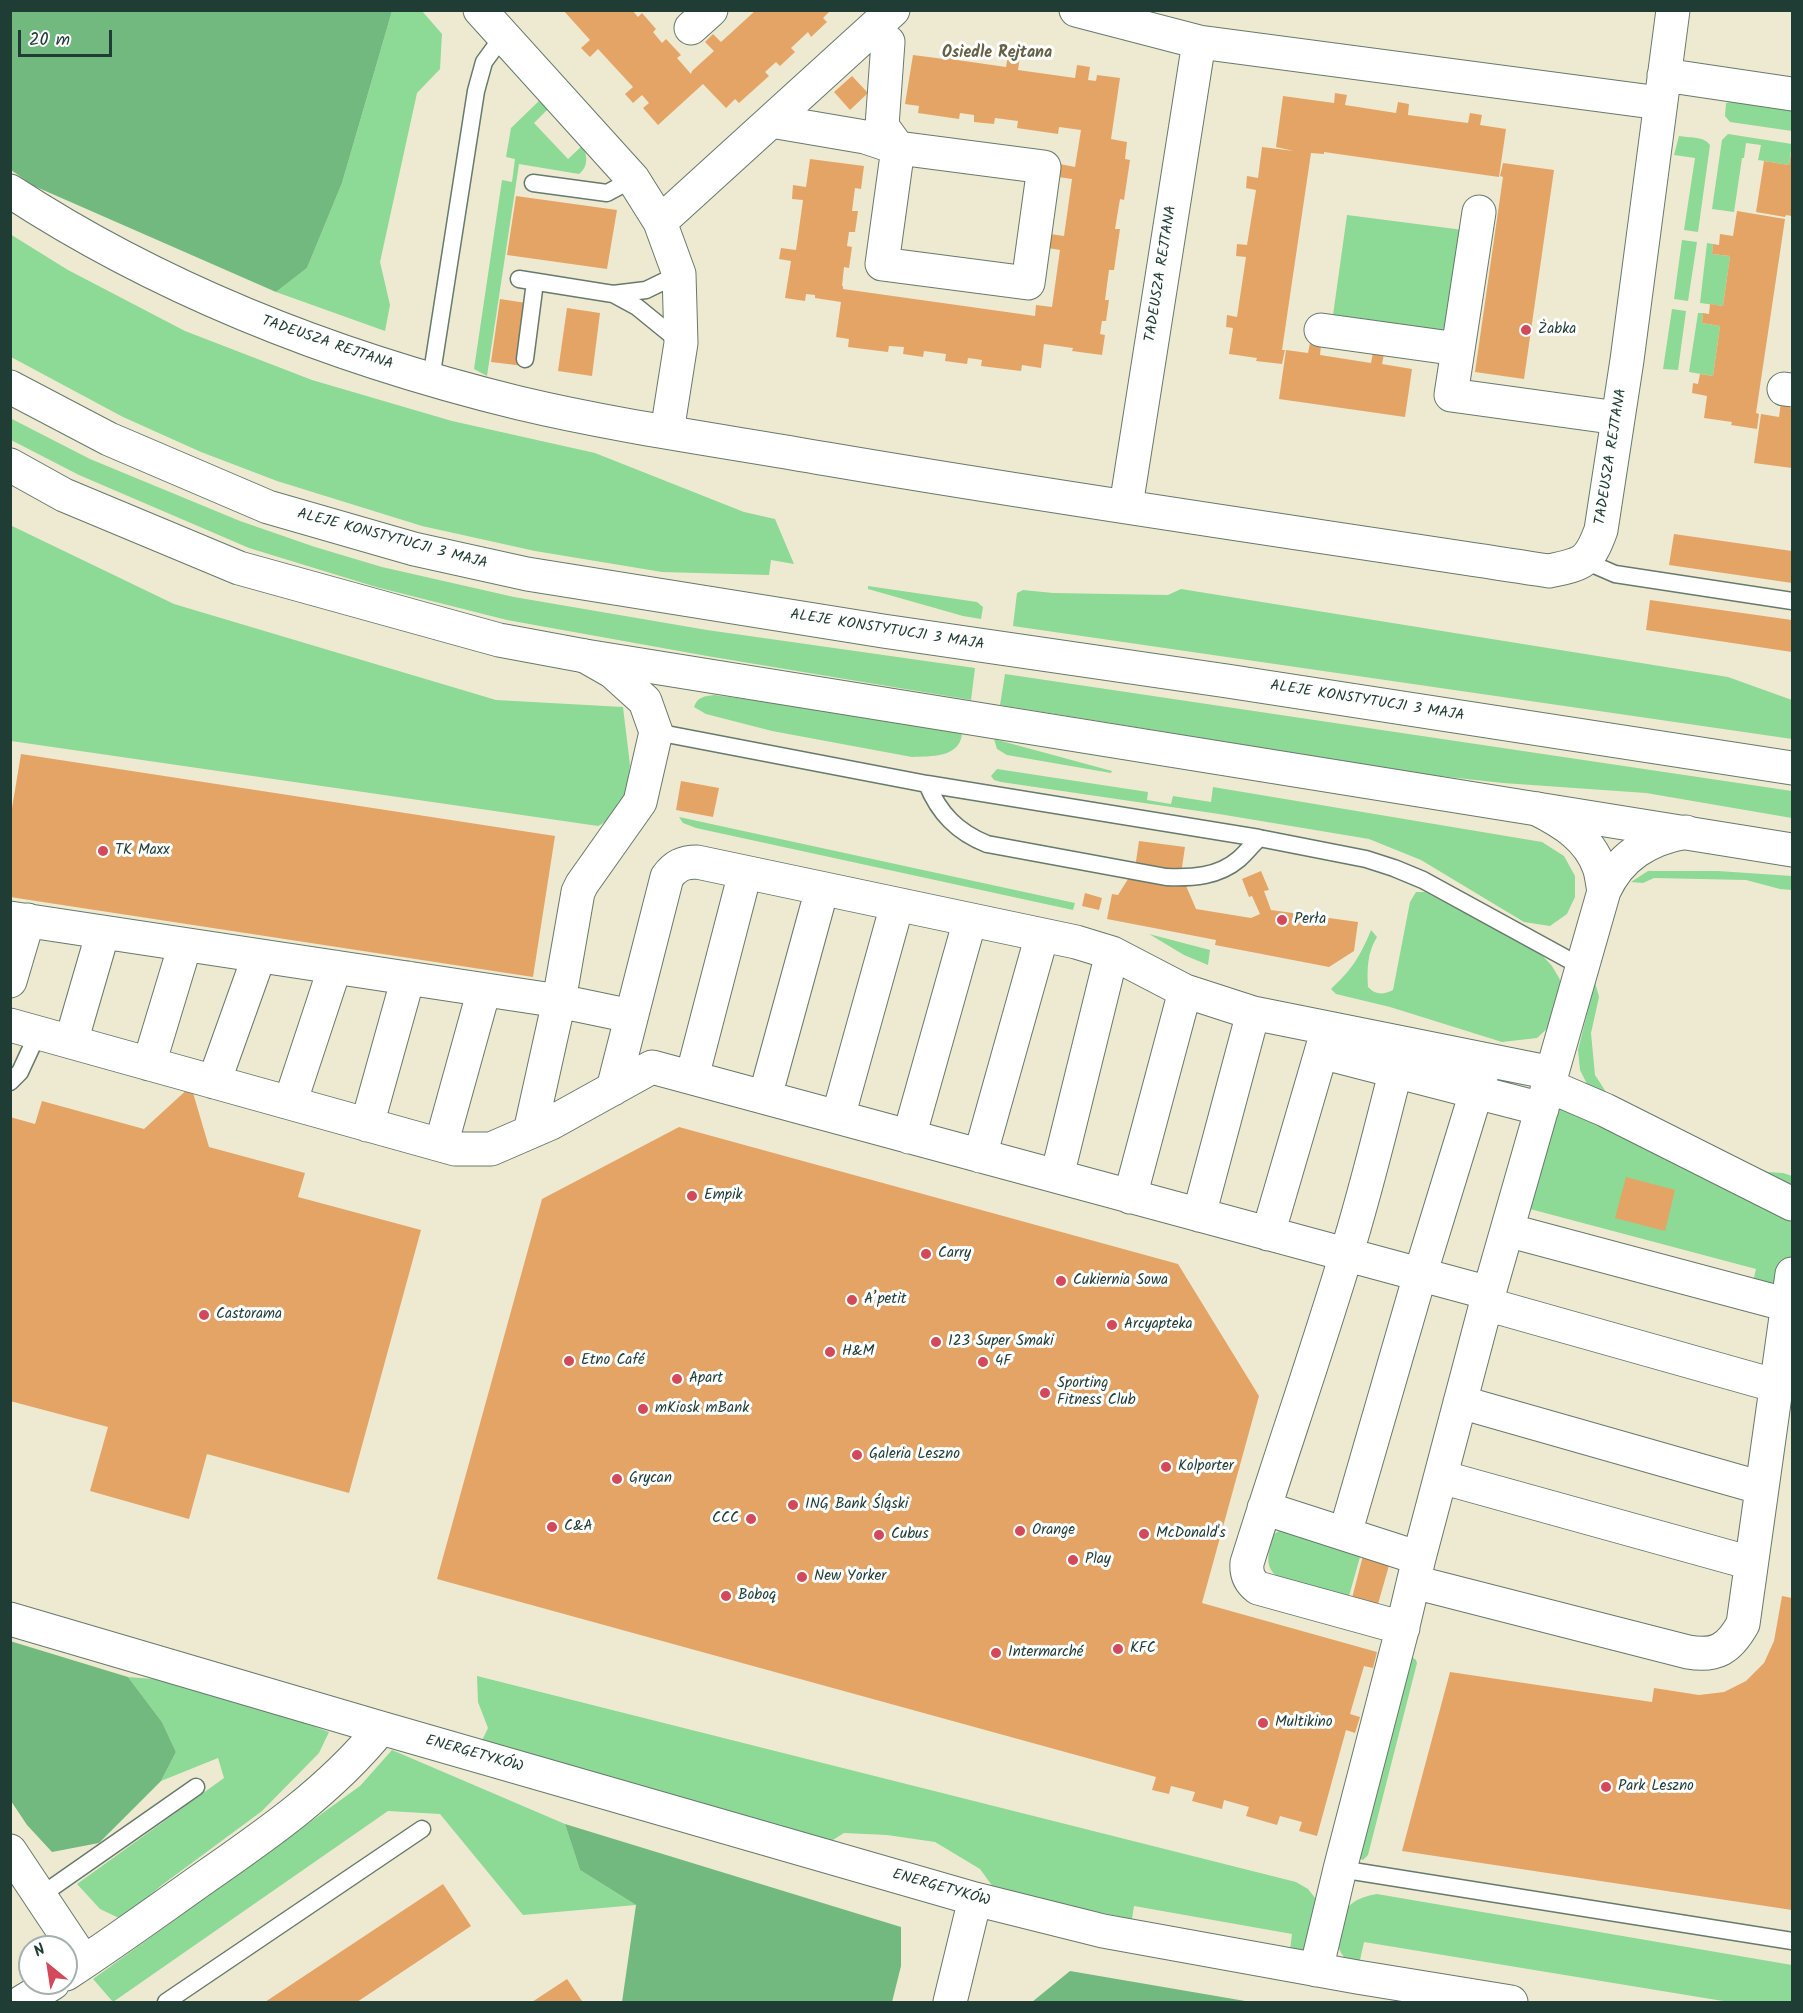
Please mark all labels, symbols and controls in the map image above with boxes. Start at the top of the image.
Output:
scale bar [21,18,116,56]
text: 20 m [29,26,70,55]
district label: Osiedle Rejtana [942,44,1052,64]
street label: TADEUSZA REJTANA [1142,204,1182,344]
street label: TADEUSZA REJTANA [259,313,395,375]
place label: Żabka [1538,321,1576,339]
marker: Żabka [1519,323,1533,337]
street label: TADEUSZA REJTANA [1592,387,1632,527]
street label: ALEJE KONSTYTUCJI 3 MAJA [295,506,489,574]
street label: ALEJE KONSTYTUCJI 3 MAJA [789,607,985,655]
street label: ALEJE KONSTYTUCJI 3 MAJA [1269,678,1465,726]
place label: TK Maxx [115,842,170,860]
marker: TK Maxx [96,844,110,858]
place label: Perła [1294,911,1326,929]
marker: Perła [1275,913,1289,927]
place label: Empik [704,1187,742,1205]
marker: Empik [685,1189,699,1203]
place label: Carry [938,1245,971,1263]
marker: Carry [919,1247,933,1261]
place label: Cukiernia Sowa [1073,1272,1168,1290]
marker: Cukiernia Sowa [1054,1274,1068,1288]
place label: A’petit [864,1291,907,1309]
marker: A’petit [845,1293,859,1307]
place label: Castorama [216,1306,282,1324]
marker: Castorama [197,1308,211,1322]
place label: Arcyapteka [1124,1316,1193,1334]
marker: Arcyapteka [1105,1318,1119,1332]
place label: 123 Super Smaki [948,1333,1054,1351]
marker: 123 Super Smaki [929,1335,943,1349]
place label: H&M [842,1343,874,1361]
marker: H&M [823,1345,837,1359]
place label: Etno Café [581,1352,645,1370]
place label: 4F [995,1353,1011,1371]
marker: Etno Café [562,1354,576,1368]
marker: 4F [976,1355,990,1369]
place label: Apart [689,1370,723,1388]
marker: Apart [670,1372,684,1386]
place label: Sporting Fitness Club [1057,1375,1136,1410]
marker: Sporting Fitness Club [1038,1386,1052,1400]
place label: mKiosk mBank [655,1400,749,1418]
marker: mKiosk mBank [636,1402,650,1416]
place label: Galeria Leszno [869,1446,960,1464]
marker: Galeria Leszno [850,1448,864,1462]
place label: Kolporter [1178,1458,1234,1476]
marker: Kolporter [1159,1460,1173,1474]
place label: Grycan [629,1470,672,1488]
marker: Grycan [610,1472,624,1486]
place label: ING Bank Śląski [805,1496,908,1514]
marker: ING Bank Śląski [786,1498,800,1512]
place label: CCC [712,1510,739,1528]
marker: CCC [744,1512,758,1526]
place label: C&A [564,1518,593,1536]
marker: C&A [545,1520,559,1534]
place label: Orange [1032,1522,1075,1540]
marker: Orange [1013,1524,1027,1538]
place label: McDonald's [1156,1525,1226,1543]
place label: Cubus [891,1526,929,1544]
marker: McDonald's [1137,1527,1151,1541]
marker: Cubus [872,1528,886,1542]
place label: Play [1085,1551,1111,1569]
marker: Play [1066,1553,1080,1567]
place label: New Yorker [814,1568,886,1586]
marker: New Yorker [795,1570,809,1584]
place label: Boboq [738,1587,776,1605]
marker: Boboq [719,1589,733,1603]
place label: KFC [1130,1640,1156,1658]
marker: KFC [1111,1642,1125,1656]
place label: Intermarché [1008,1644,1083,1662]
marker: Intermarché [989,1646,1003,1660]
place label: Multikino [1275,1714,1332,1732]
marker: Multikino [1256,1716,1270,1730]
street label: ENERGETYKÓW [423,1732,525,1778]
place label: Park Leszno [1618,1778,1694,1796]
marker: Park Leszno [1599,1780,1613,1794]
street label: ENERGETYKÓW [890,1866,992,1912]
north arrow [18,1935,78,1995]
text: N [29,1937,50,1964]

